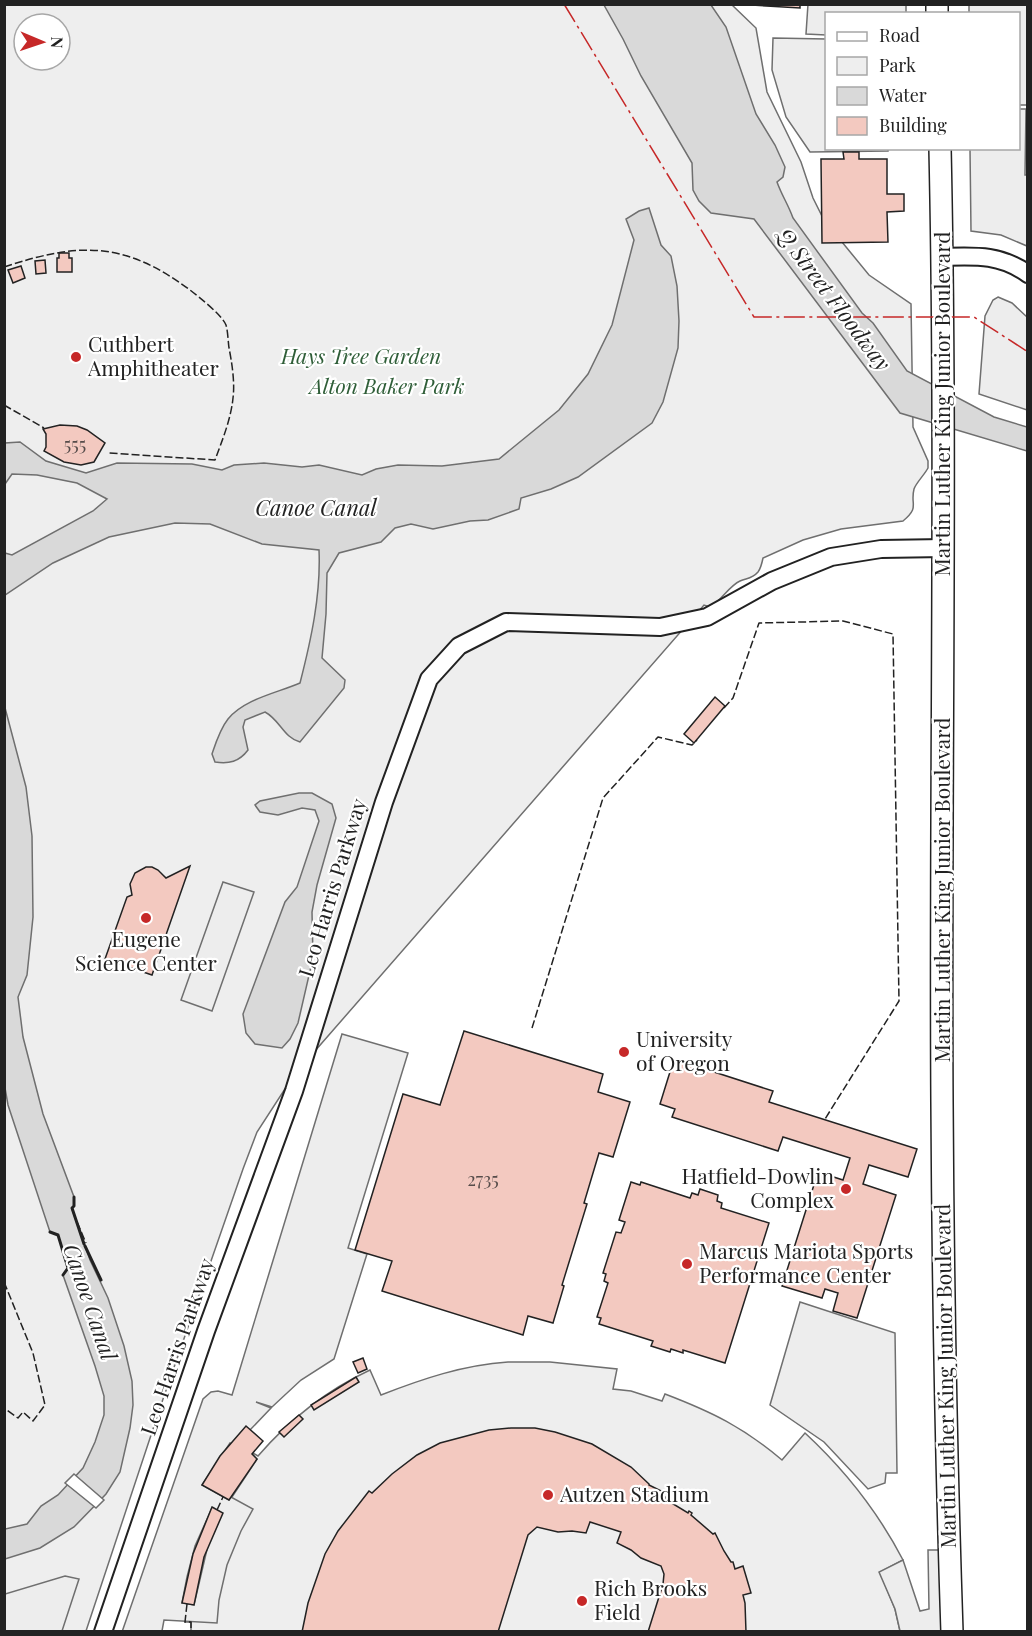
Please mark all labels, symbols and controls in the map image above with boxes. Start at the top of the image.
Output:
north arrow [12,12,72,72]
legend [825,12,1020,150]
text: Road [879,23,920,47]
text: N [47,36,68,49]
text: Park [879,53,916,77]
text: Water [878,83,927,107]
text: Building [879,113,947,137]
water label: Q Street Floodway [770,220,899,377]
street label: Martin Luther King Junior Boulevard [927,232,955,576]
place label: Cuthbert Amphitheater [87,329,220,381]
park label: Hays Tree Garden [280,341,441,369]
marker: Cuthbert Amphitheater [69,350,83,364]
park label: Alton Baker Park [307,371,465,399]
house number: 555 [64,432,86,456]
water label: Canoe Canal [255,492,378,522]
street label: Martin Luther King Junior Boulevard [927,718,955,1062]
street label: Leo Harris Parkway [291,794,372,980]
marker: Eugene Science Center [139,911,153,925]
place label: Eugene Science Center [75,924,218,976]
place label: University of Oregon [636,1024,733,1076]
marker: University of Oregon [617,1045,631,1059]
place label: Hatfield-Dowlin Complex [682,1161,834,1213]
house number: 2735 [467,1167,499,1191]
marker: Hatfield-Dowlin Complex [839,1182,853,1196]
street label: Martin Luther King Junior Boulevard [927,1203,961,1549]
place label: Marcus Mariota Sports Performance Center [699,1236,913,1288]
water label: Canoe Canal [57,1239,125,1365]
street label: Leo Harris Parkway [133,1254,220,1439]
marker: Marcus Mariota Sports Performance Center [680,1257,694,1271]
place label: Autzen Stadium [559,1479,709,1507]
marker: Autzen Stadium [541,1488,555,1502]
place label: Rich Brooks Field [594,1573,707,1625]
marker: Rich Brooks Field [575,1594,589,1608]

